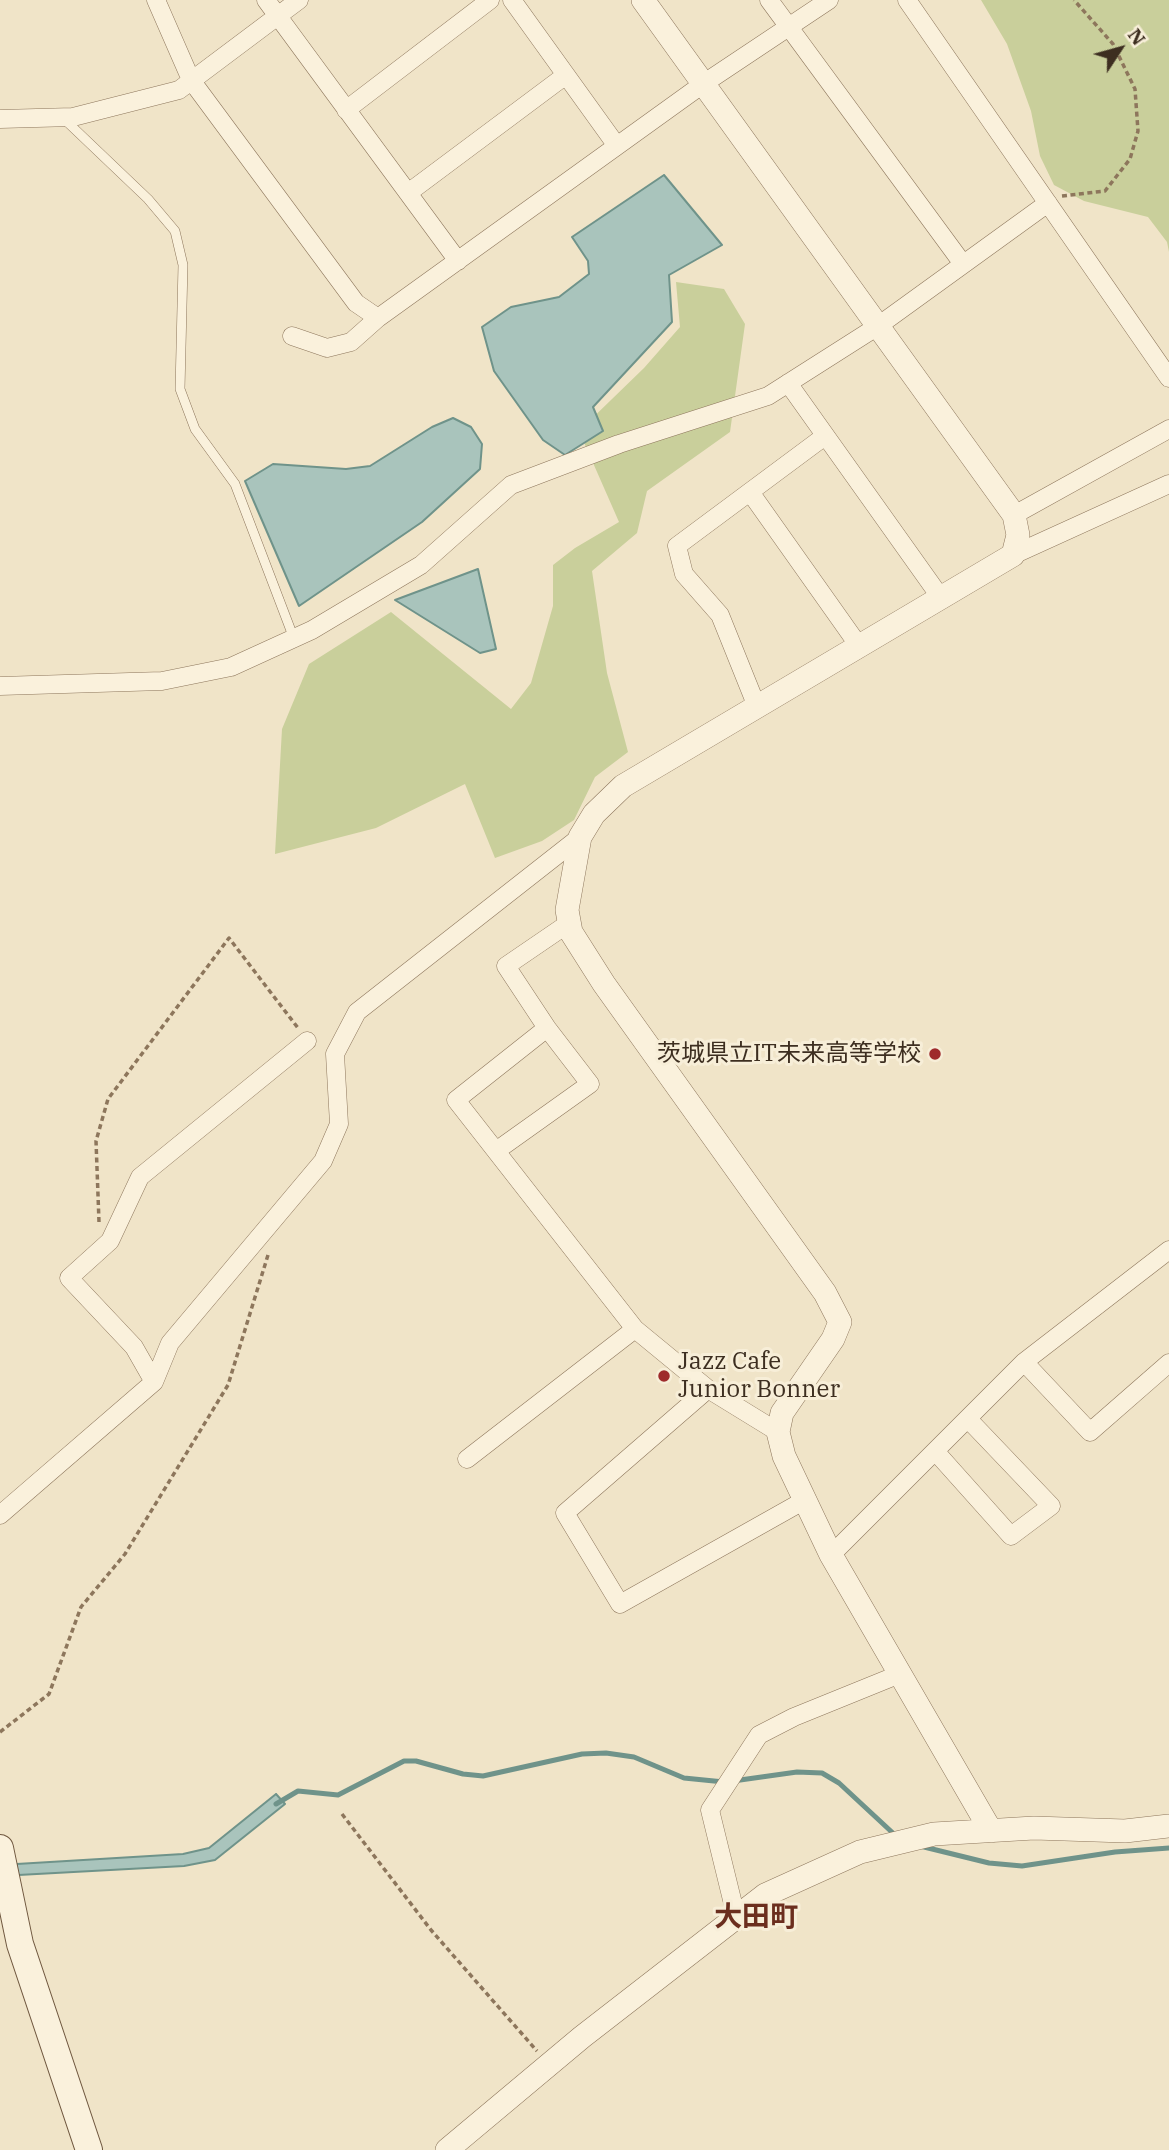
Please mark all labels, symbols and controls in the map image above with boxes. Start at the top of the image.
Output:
north arrow [1085,14,1155,84]
text: N [1123,24,1151,50]
place label: 茨城県立IT未来高等学校 [657,1040,921,1068]
marker: 茨城県立IT未来高等学校 [927,1046,943,1062]
place label: Jazz Cafe Junior Bonner [678,1348,840,1404]
marker: Jazz Cafe Junior Bonner [656,1368,672,1384]
district label: 大田町 [714,1901,798,1935]

